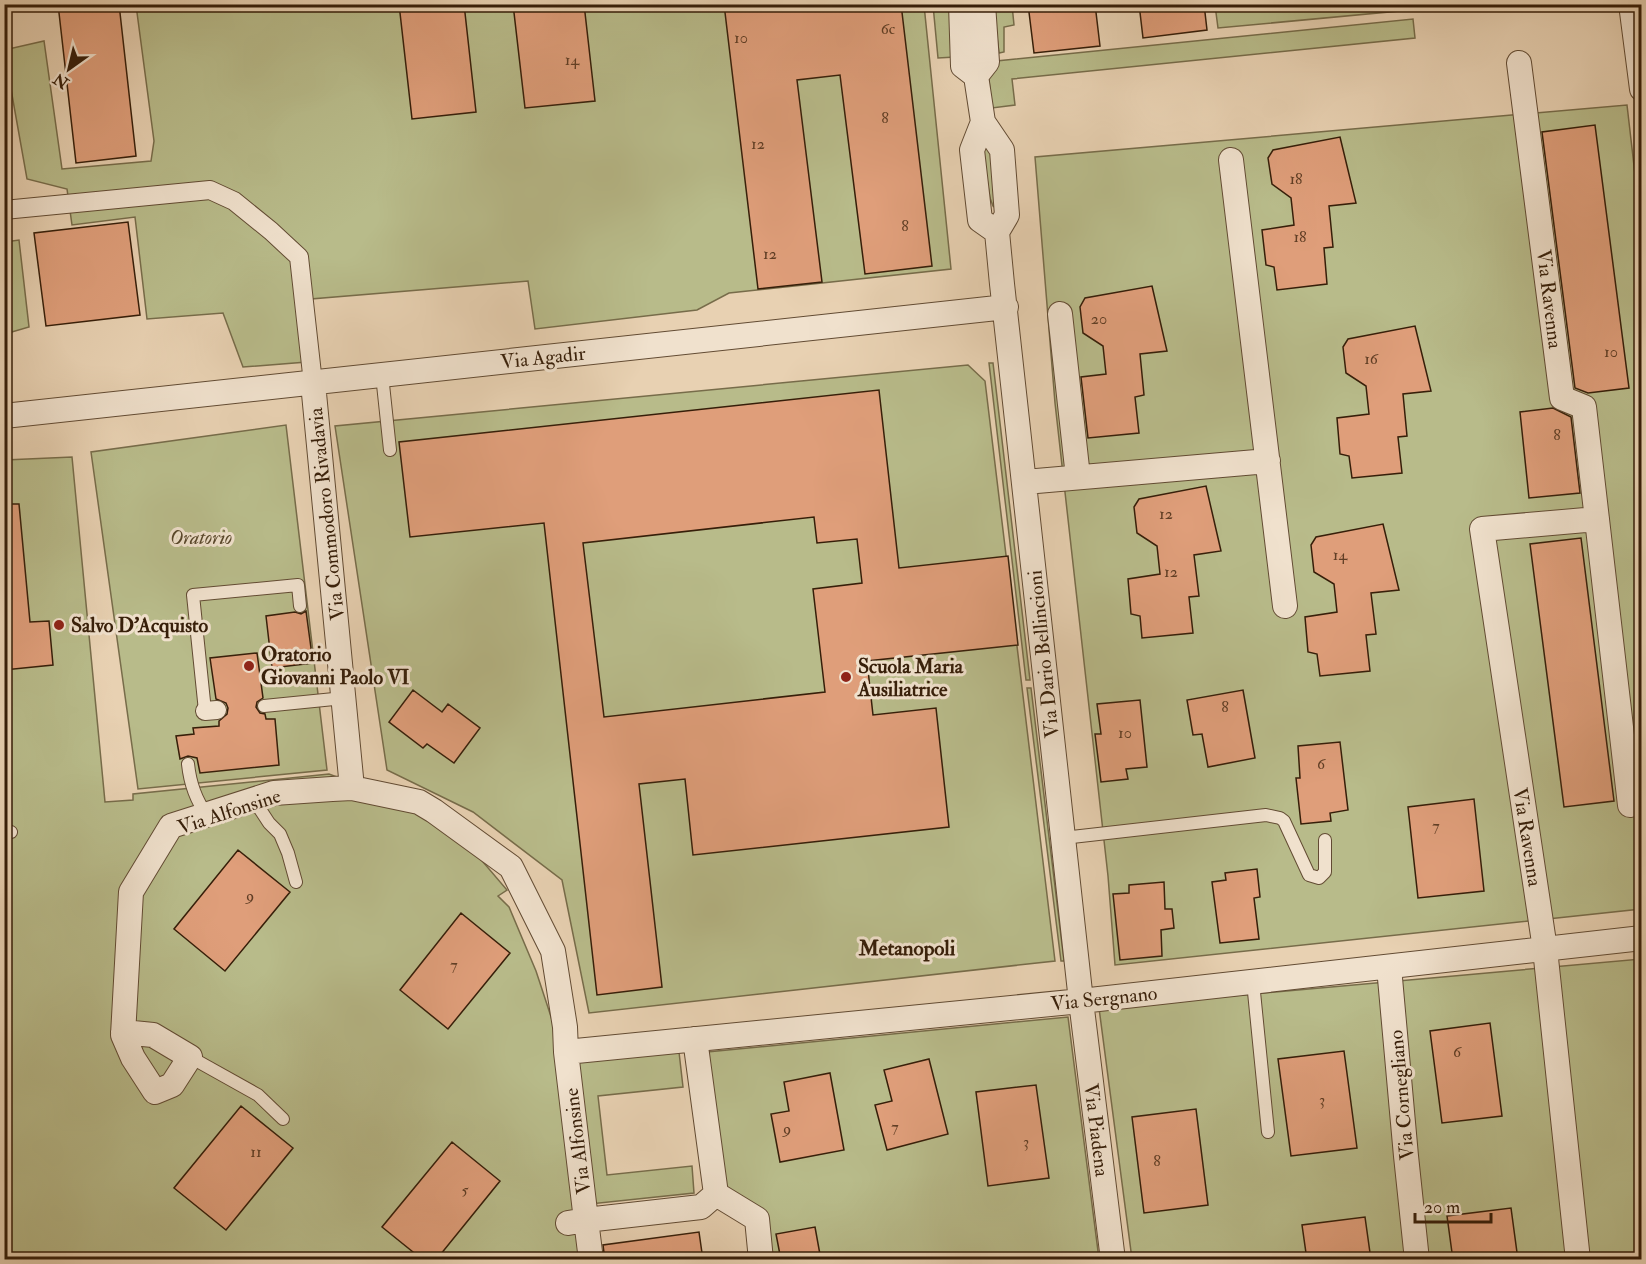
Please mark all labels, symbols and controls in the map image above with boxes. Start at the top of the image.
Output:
house number: 6c [881,19,896,39]
house number: 10 [734,28,748,48]
north arrow [39,39,99,99]
house number: 14 [565,50,581,70]
text: N [49,68,74,93]
house number: 8 [881,108,889,128]
house number: 12 [751,134,765,154]
house number: 18 [1289,169,1303,189]
house number: 8 [901,216,909,236]
house number: 18 [1293,227,1307,247]
house number: 12 [763,244,777,264]
street label: Via Ravenna [1531,248,1568,351]
house number: 20 [1091,309,1107,329]
street label: Via Agadir [499,341,587,374]
house number: 10 [1604,342,1618,362]
house number: 16 [1364,349,1379,369]
street label: Via Commodoro Rivadavia [303,406,350,621]
house number: 8 [1553,425,1561,445]
house number: 12 [1159,504,1173,524]
park label: Oratorio [170,525,232,550]
house number: 14 [1333,545,1349,565]
house number: 12 [1164,562,1178,582]
street label: Via Dario Bellincioni [1022,569,1065,739]
place label: Salvo D'Acquisto [71,613,208,639]
marker: Salvo D'Acquisto [52,618,66,632]
place label: Oratorio Giovanni Paolo VI [261,642,409,690]
place label: Scuola Maria Ausiliatrice [857,654,964,702]
marker: Oratorio Giovanni Paolo VI [242,659,256,673]
marker: Scuola Maria Ausiliatrice [839,670,853,684]
house number: 8 [1221,697,1229,717]
house number: 10 [1118,723,1132,743]
house number: 6 [1317,754,1326,774]
street label: Via Alfonsine [174,783,284,840]
street label: Via Ravenna [1507,786,1548,889]
house number: 7 [1432,816,1440,836]
house number: 9 [245,886,254,906]
district label: Metanopoli [858,935,956,962]
house number: 7 [450,955,458,975]
street label: Via Sergnano [1050,980,1159,1017]
street label: Via Cornegliano [1383,1029,1420,1161]
house number: 6 [1453,1042,1462,1062]
street label: Via Piadena [1078,1082,1115,1179]
street label: Via Alfonsine [559,1086,596,1195]
house number: 3 [1319,1090,1325,1110]
house number: 7 [891,1117,899,1137]
house number: 9 [782,1119,791,1139]
house number: 3 [1023,1132,1029,1152]
house number: 11 [250,1142,262,1162]
house number: 8 [1153,1151,1161,1171]
house number: 5 [461,1180,469,1200]
scale bar [1415,1186,1492,1224]
text: 20 m [1424,1196,1460,1219]

